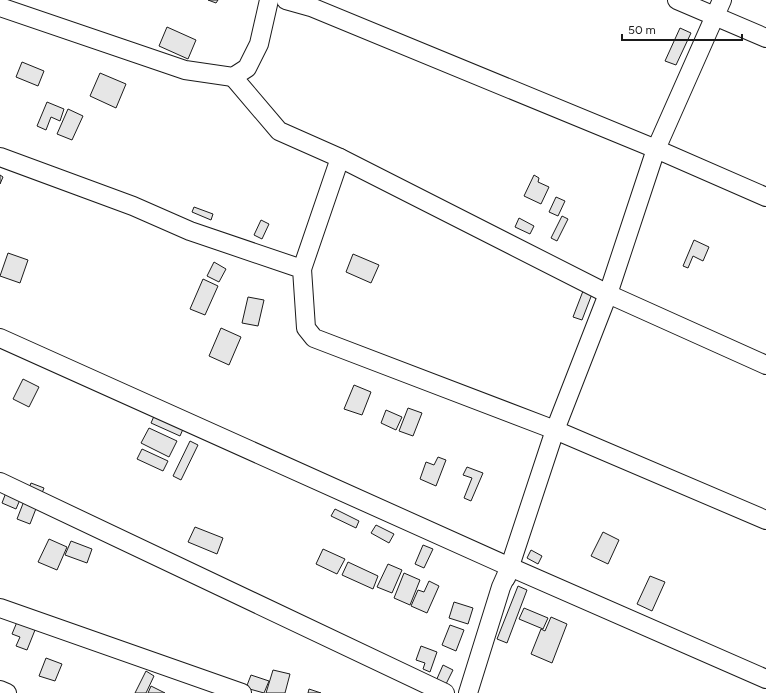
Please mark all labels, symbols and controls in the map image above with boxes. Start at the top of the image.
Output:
scale bar [622,16,742,42]
text: 50 m [628,23,656,37]

